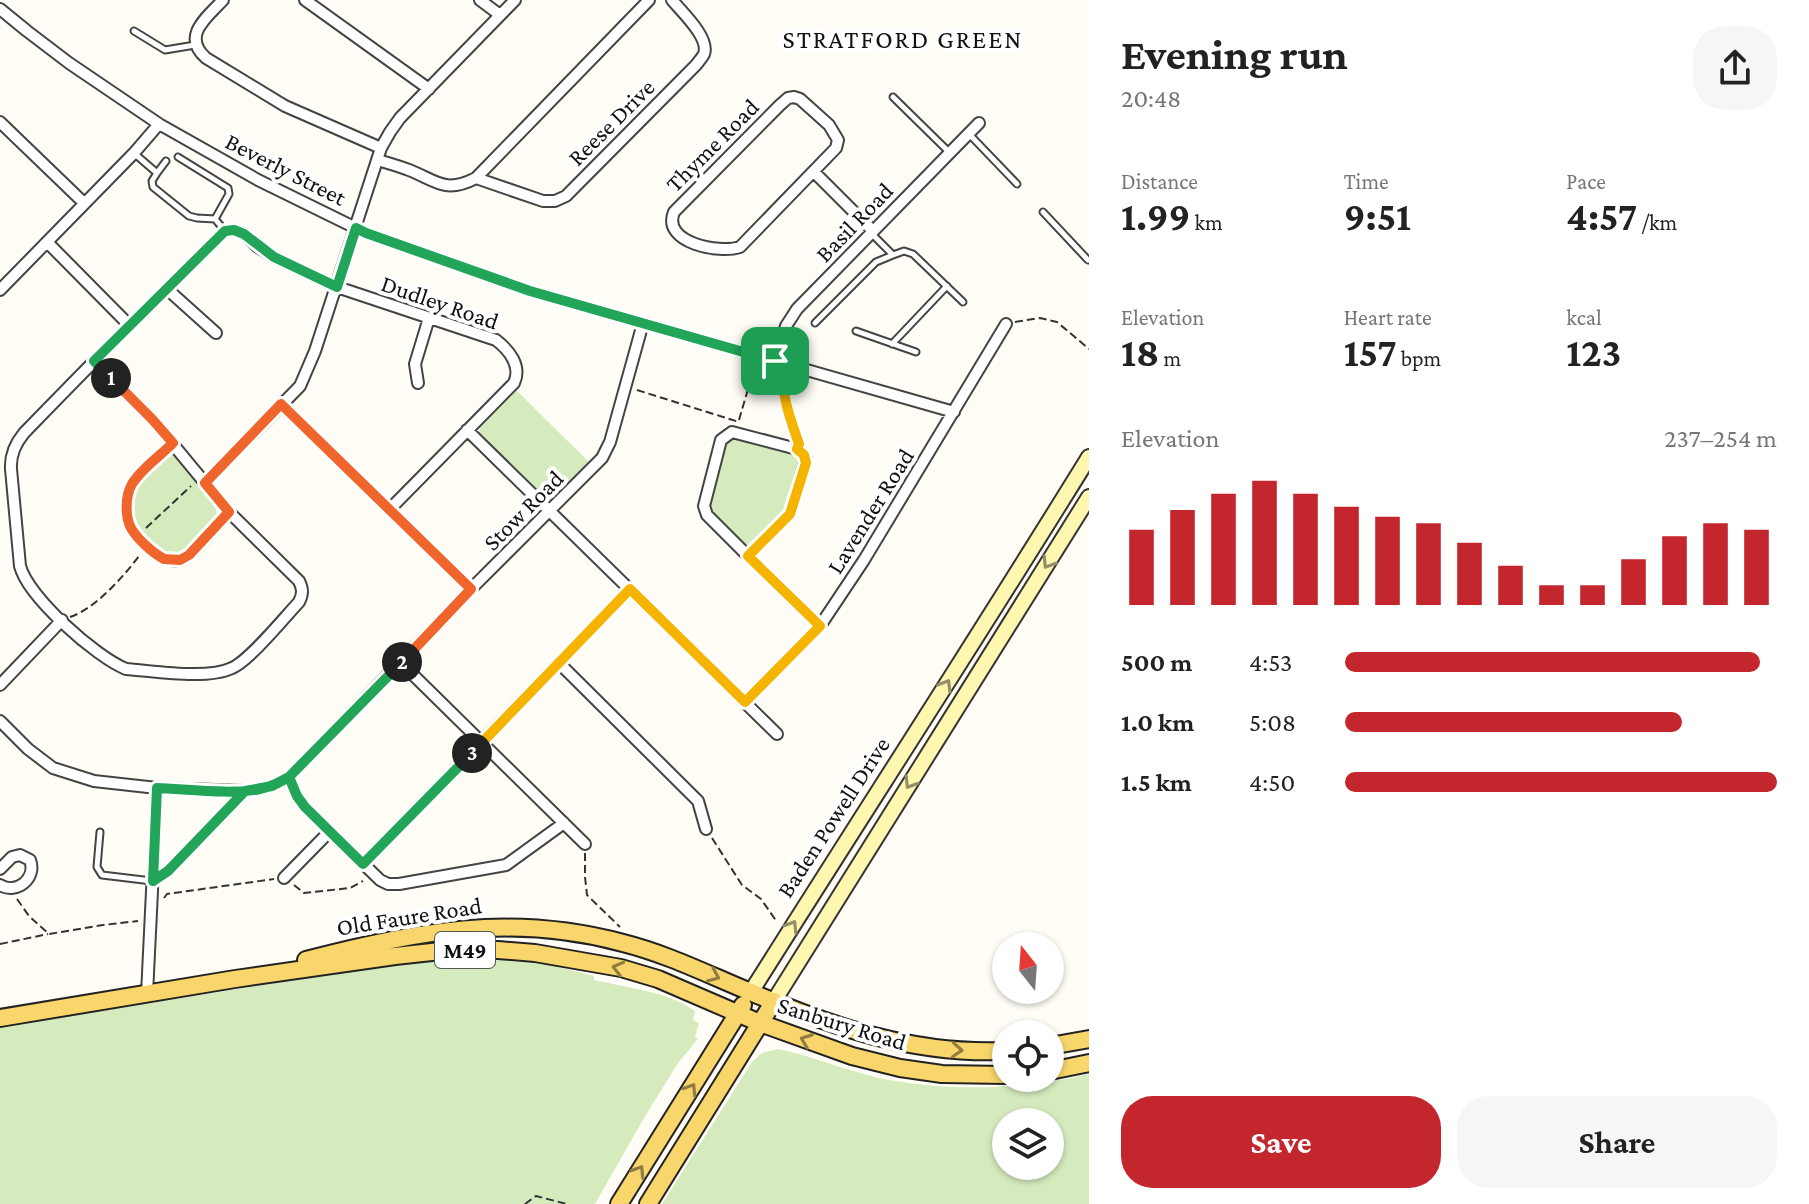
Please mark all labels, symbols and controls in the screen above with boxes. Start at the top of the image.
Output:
district label: STRATFORD GREEN [783,25,1023,54]
button: share [1693,26,1777,110]
text: Evening run [1121,30,1348,78]
street label: Reese Drive [562,73,660,171]
text: 20:48 [1121,84,1181,113]
street label: Thyme Road [660,93,764,197]
street label: Beverly Street [221,127,352,211]
text: Distance [1121,169,1198,194]
text: Time [1344,169,1389,194]
text: Pace [1566,169,1606,194]
street label: Basil Road [810,177,898,267]
text: 1.99 [1121,194,1190,239]
text: 9:51 [1344,194,1411,239]
text: 4:57 [1566,194,1637,239]
text: km [1190,210,1223,235]
text: /km [1637,210,1677,235]
street label: Dudley Road [378,269,503,335]
text: Elevation [1121,305,1204,330]
text: Heart rate [1344,305,1432,330]
text: kcal [1566,305,1602,330]
pin [741,327,809,395]
text: 18 [1121,330,1159,375]
text: 157 [1344,330,1397,375]
text: 123 [1566,330,1621,375]
icon: arrive [753,339,797,383]
text: m [1159,346,1181,371]
text: bpm [1397,346,1441,371]
pin: 1 [91,358,131,398]
text: 1 [107,365,115,390]
text: Elevation [1121,424,1219,453]
text: 237–254 m [1664,424,1777,453]
street label: Lavender Road [821,443,919,578]
street label: Stow Road [478,464,569,555]
one-way arrow [1042,554,1057,569]
pin: 2 [382,642,422,682]
text: 500 m [1121,648,1192,677]
text: 4:53 [1249,648,1292,677]
text: 2 [396,649,408,674]
one-way arrow [936,679,952,694]
text: 1.0 km [1121,708,1194,737]
text: 5:08 [1249,708,1296,737]
street label: Baden Powell Drive [771,732,895,902]
pin: 3 [452,733,492,773]
text: 3 [467,740,477,765]
text: 1.5 km [1121,768,1192,797]
text: 4:50 [1249,768,1295,797]
one-way arrow [904,775,919,789]
street label: Old Faure Road [335,891,484,941]
one-way arrow [783,920,798,935]
road number: M49 [435,932,495,968]
north arrow [992,932,1064,1004]
map controls [992,932,1064,1180]
one-way arrow [611,960,625,977]
one-way arrow [706,967,720,983]
street label: Sanbury Road [774,991,910,1055]
button: locate [992,1020,1064,1092]
one-way arrow [800,1033,814,1050]
one-way arrow [951,1041,964,1058]
one-way arrow [682,1083,697,1097]
button: Save [1121,1096,1441,1188]
button: Share [1457,1096,1777,1188]
button: layers [992,1108,1064,1180]
one-way arrow [630,1165,645,1180]

